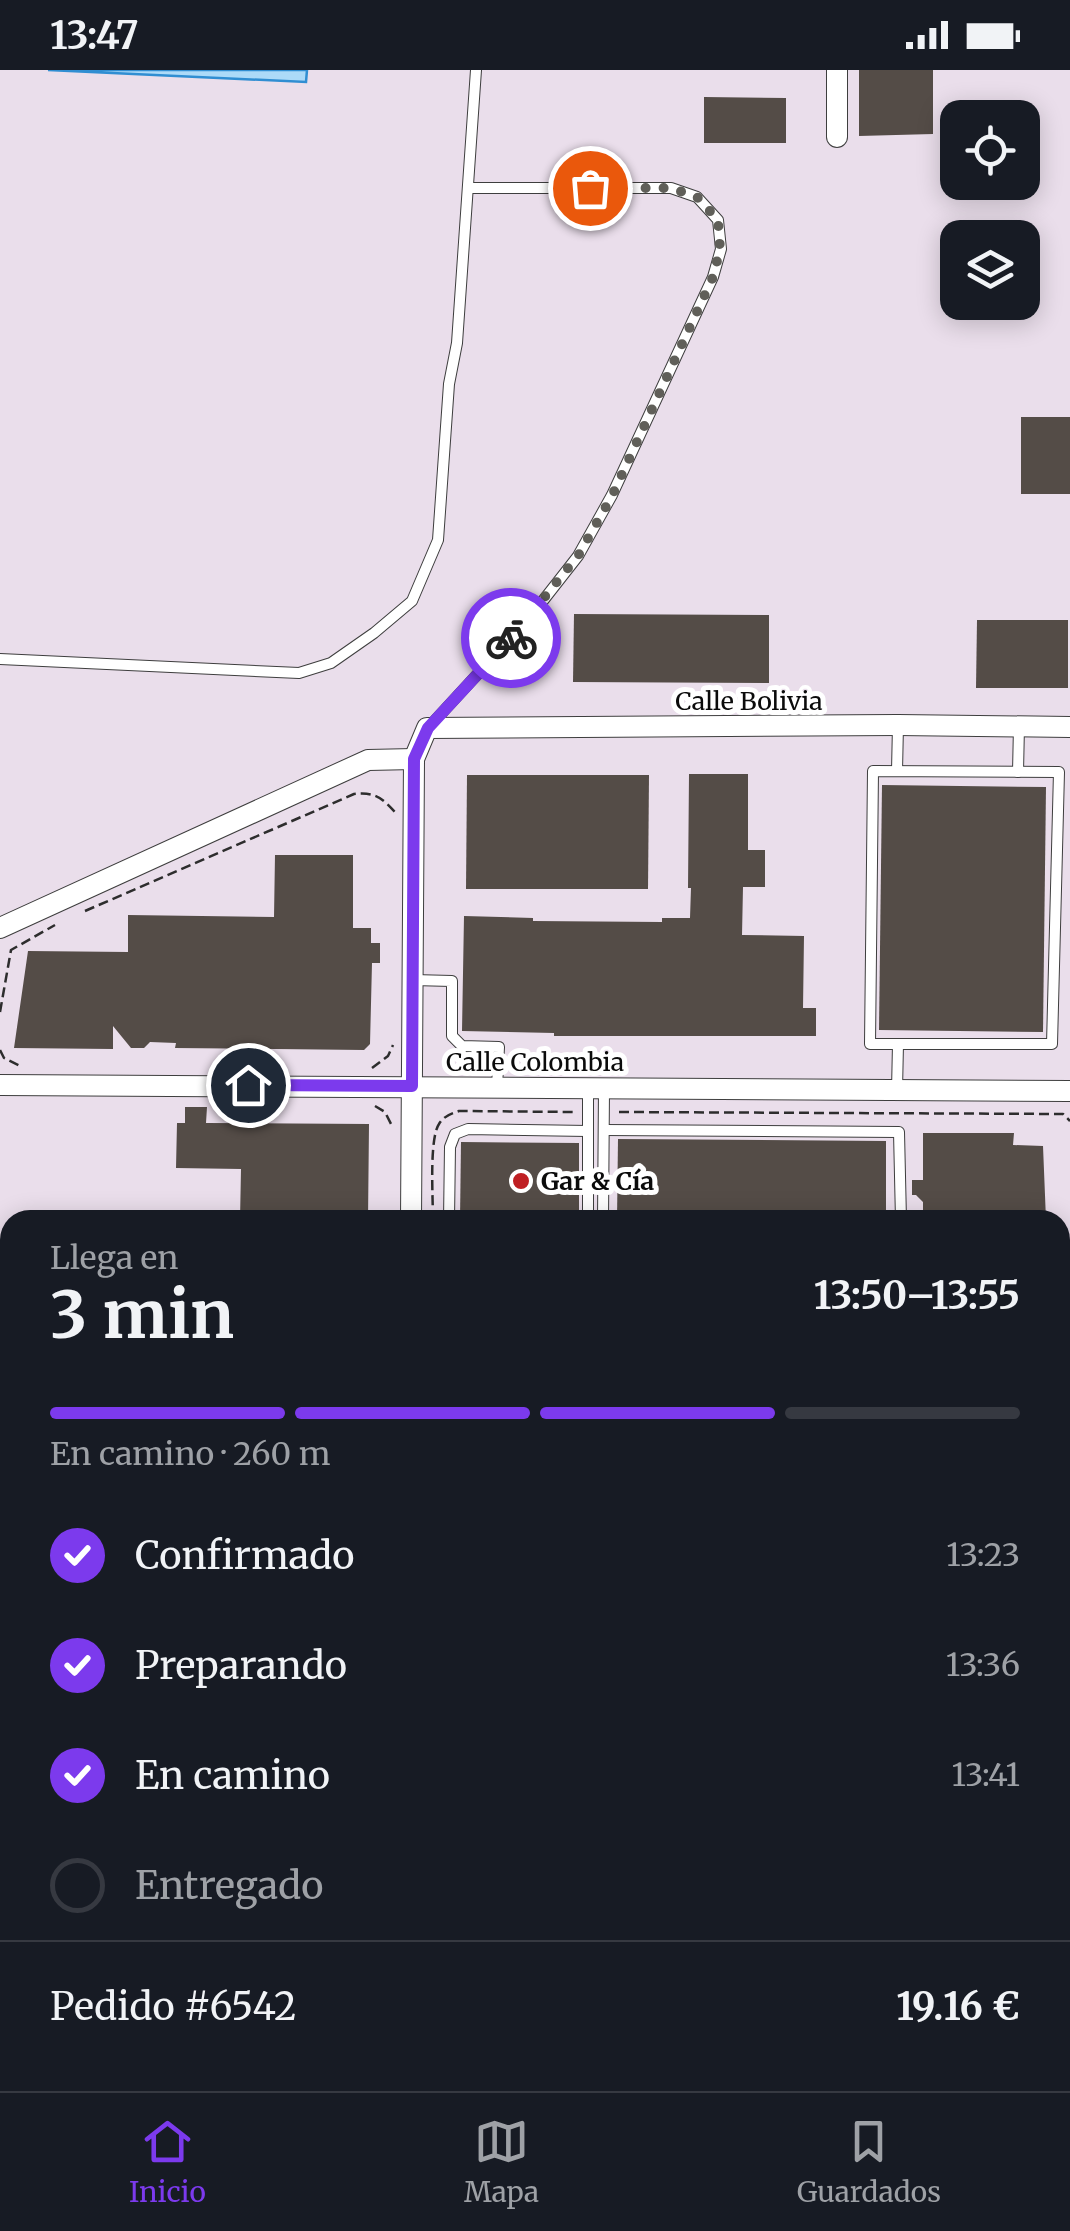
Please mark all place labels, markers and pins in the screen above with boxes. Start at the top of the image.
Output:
pin [548,146,633,231]
pin [206,1043,291,1128]
place label: Gar & Cía [541,1165,654,1197]
marker: Gar & Cía [510,1170,532,1192]

